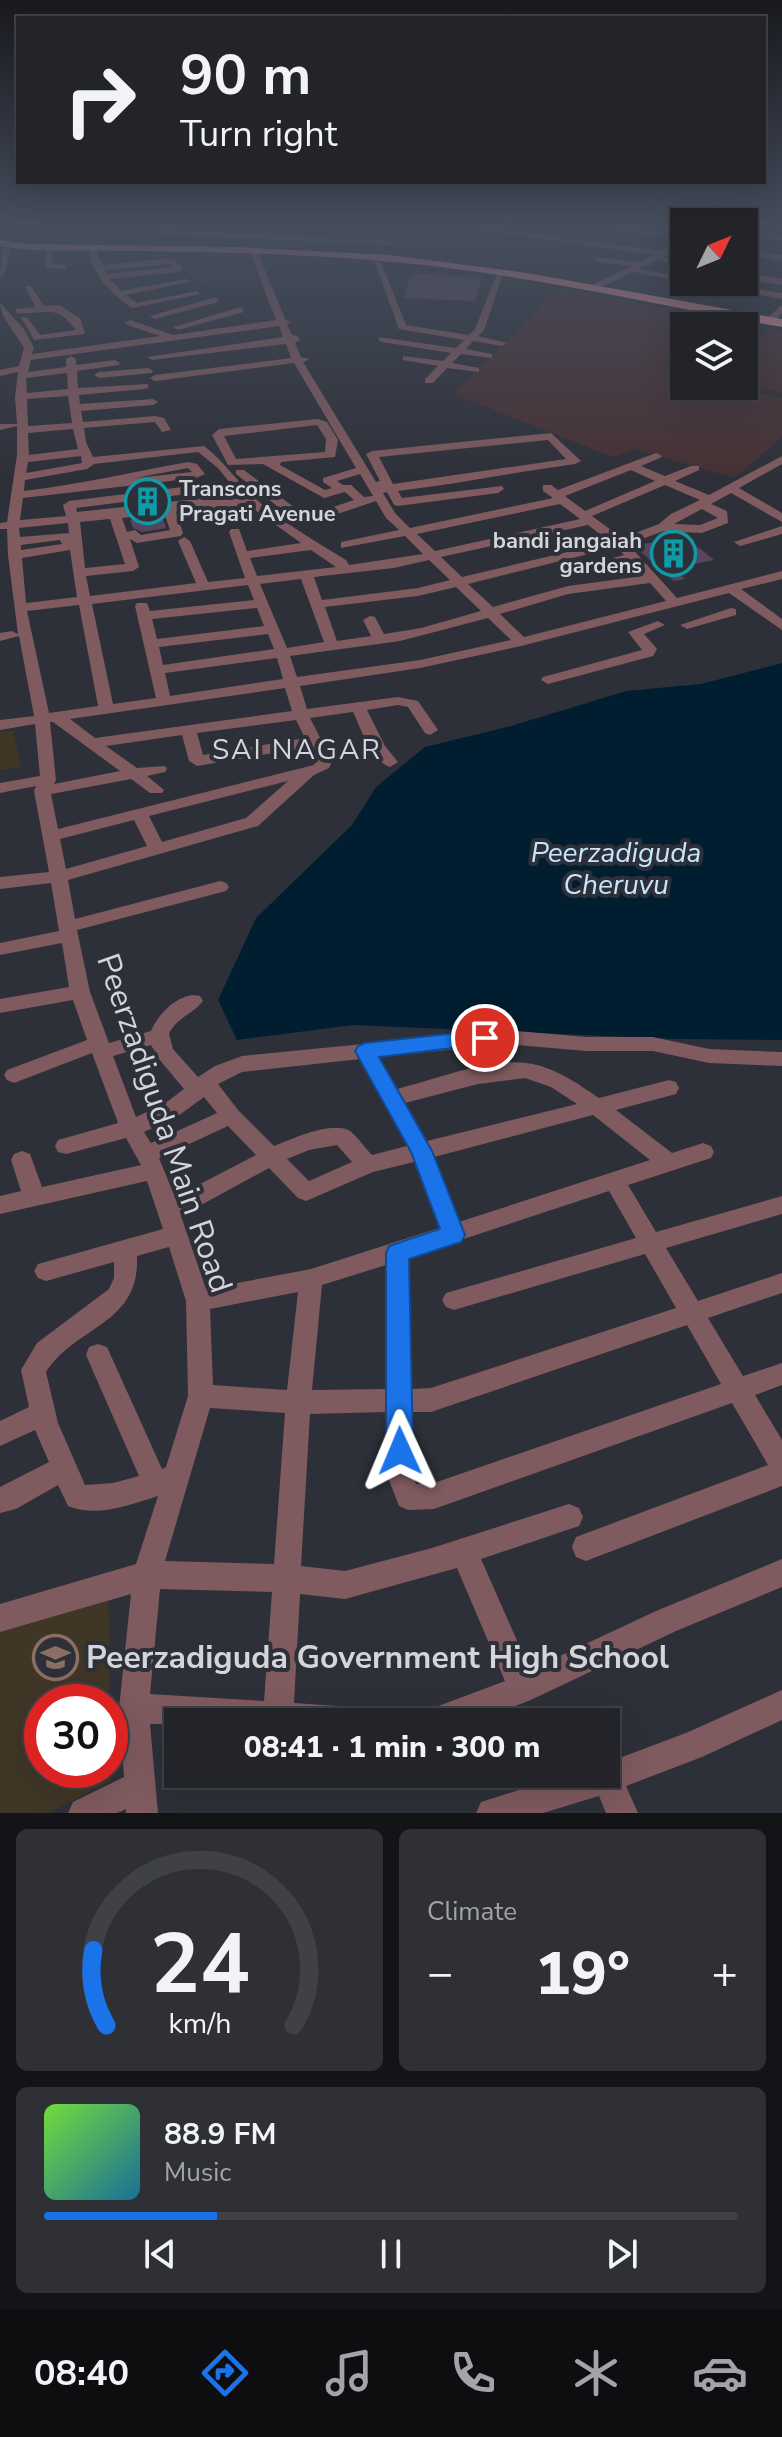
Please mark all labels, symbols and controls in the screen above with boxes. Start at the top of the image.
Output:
text: 90 m [180,37,311,114]
icon: right [48,48,152,152]
text: Turn right [180,110,337,159]
north arrow [670,208,758,296]
map controls [670,208,758,400]
button: layers [670,312,758,400]
place label: Transcons Pragati Avenue [179,474,336,529]
building icon: Transcons Pragati Avenue [124,477,172,525]
place label: bandi jangaiah gardens [493,526,642,581]
building icon: bandi jangaiah gardens [649,529,697,577]
district label: SAI NAGAR [212,731,382,769]
water label: Peerzadiguda Cheruvu [531,834,701,904]
street label: Peerzadiguda Main Road [86,948,243,1298]
pin [451,1004,519,1072]
icon: arrive [463,1016,507,1060]
position arrow [358,1409,442,1493]
school or university icon: Peerzadiguda Government High School [31,1633,79,1681]
place label: Peerzadiguda Government High School [86,1636,669,1679]
speed limit sign: 30 [24,1684,128,1788]
text: 08:41 · 1 min · 300 m [244,1727,540,1768]
text: Climate [427,1894,517,1929]
text: 24 [150,1908,249,2021]
text: 19° [535,1933,630,2015]
text: − [427,1944,453,2004]
text: + [712,1944,738,2004]
text: km/h [168,2004,231,2043]
text: 88.9 FM [164,2114,276,2155]
text: Music [164,2155,231,2190]
icon: previous [138,2232,182,2276]
icon: pause [369,2232,413,2276]
icon: next [600,2232,644,2276]
icon: directions [197,2345,253,2401]
icon: music [321,2345,377,2401]
icon: phone [445,2345,501,2401]
icon: climate [568,2345,624,2401]
icon: car [692,2345,748,2401]
text: 08:40 [34,2349,129,2398]

